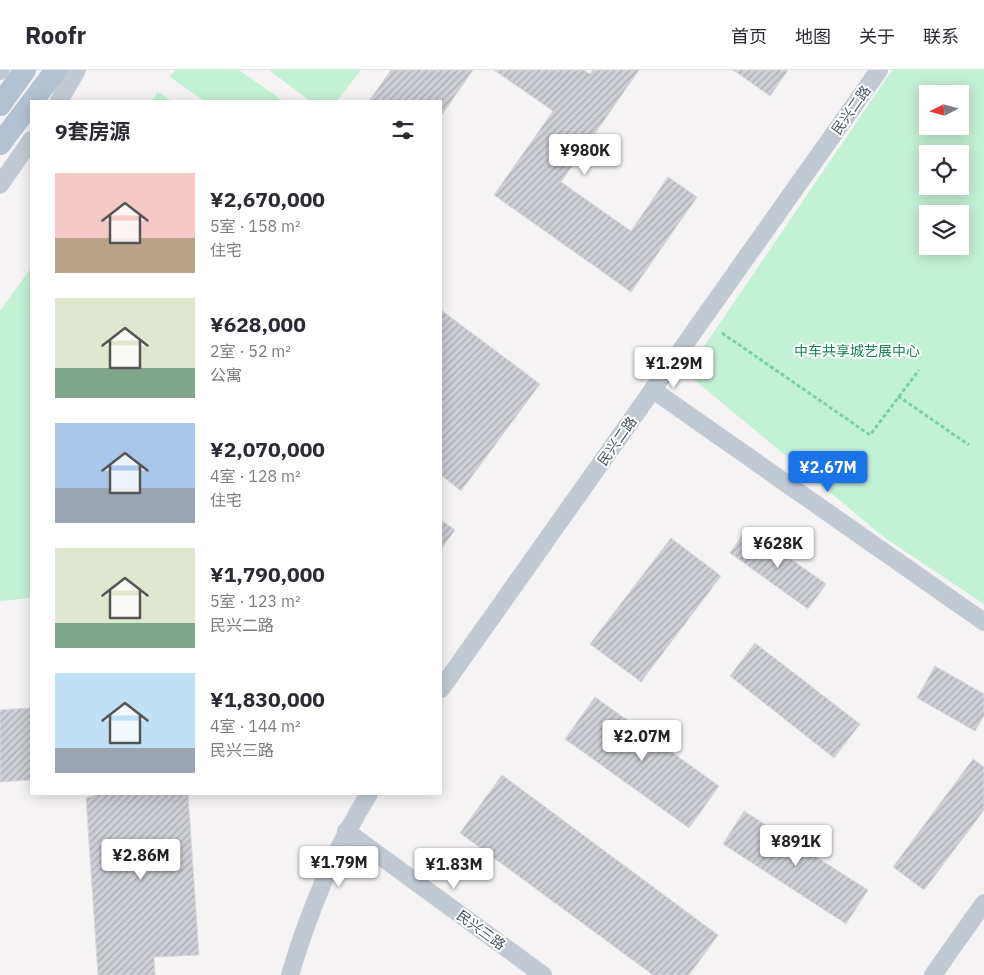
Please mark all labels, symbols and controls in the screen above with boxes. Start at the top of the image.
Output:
text: Roofr [25,19,86,51]
text: 首页 [731,25,767,48]
text: 地图 [795,25,831,48]
text: 关于 [859,25,895,48]
text: 联系 [923,25,959,48]
street label: 民兴二路 [828,82,874,138]
north arrow [919,85,969,135]
map controls [919,85,969,255]
icon: filters [389,116,417,144]
text: 9套房源 [55,117,131,145]
pin: ¥980K [550,134,620,176]
text: ¥980K [560,140,610,160]
button: locate [919,145,969,195]
text: ¥2,670,000 [210,185,325,213]
icon: home [95,193,155,253]
button: layers [919,205,969,255]
text: 5室 · 158 m² [210,216,300,236]
text: 住宅 [210,240,242,260]
text: ¥628,000 [210,310,306,338]
icon: home [95,318,155,378]
text: 2室 · 52 m² [210,341,291,361]
park label: 中车共享城艺展中心 [794,342,920,360]
pin: ¥1.29M [633,346,715,389]
text: ¥1.29M [645,353,703,373]
text: 公寓 [210,365,242,385]
street label: 民兴二路 [594,413,640,469]
text: ¥2,070,000 [210,435,325,463]
icon: home [95,443,155,503]
pin: ¥2.67M [787,450,869,493]
text: ¥2.67M [799,457,857,477]
text: 4室 · 128 m² [210,466,300,486]
text: 住宅 [210,490,242,510]
pin: ¥628K [743,526,813,569]
text: ¥628K [753,533,803,553]
text: ¥1,790,000 [210,560,325,588]
icon: home [95,568,155,628]
text: 5室 · 123 m² [210,591,300,611]
text: 民兴二路 [210,615,274,635]
text: ¥1,830,000 [210,685,325,713]
icon: home [95,693,155,753]
text: 4室 · 144 m² [210,716,300,736]
pin: ¥2.07M [601,720,683,762]
text: ¥2.07M [613,726,671,746]
text: 民兴三路 [210,740,274,760]
pin: ¥891K [761,824,831,867]
text: ¥891K [771,831,821,851]
pin: ¥2.86M [100,838,182,881]
text: ¥2.86M [112,845,170,865]
pin: ¥1.79M [298,846,380,888]
pin: ¥1.83M [413,848,495,890]
text: ¥1.79M [310,852,368,872]
text: ¥1.83M [425,854,483,874]
street label: 民兴三路 [453,906,509,954]

